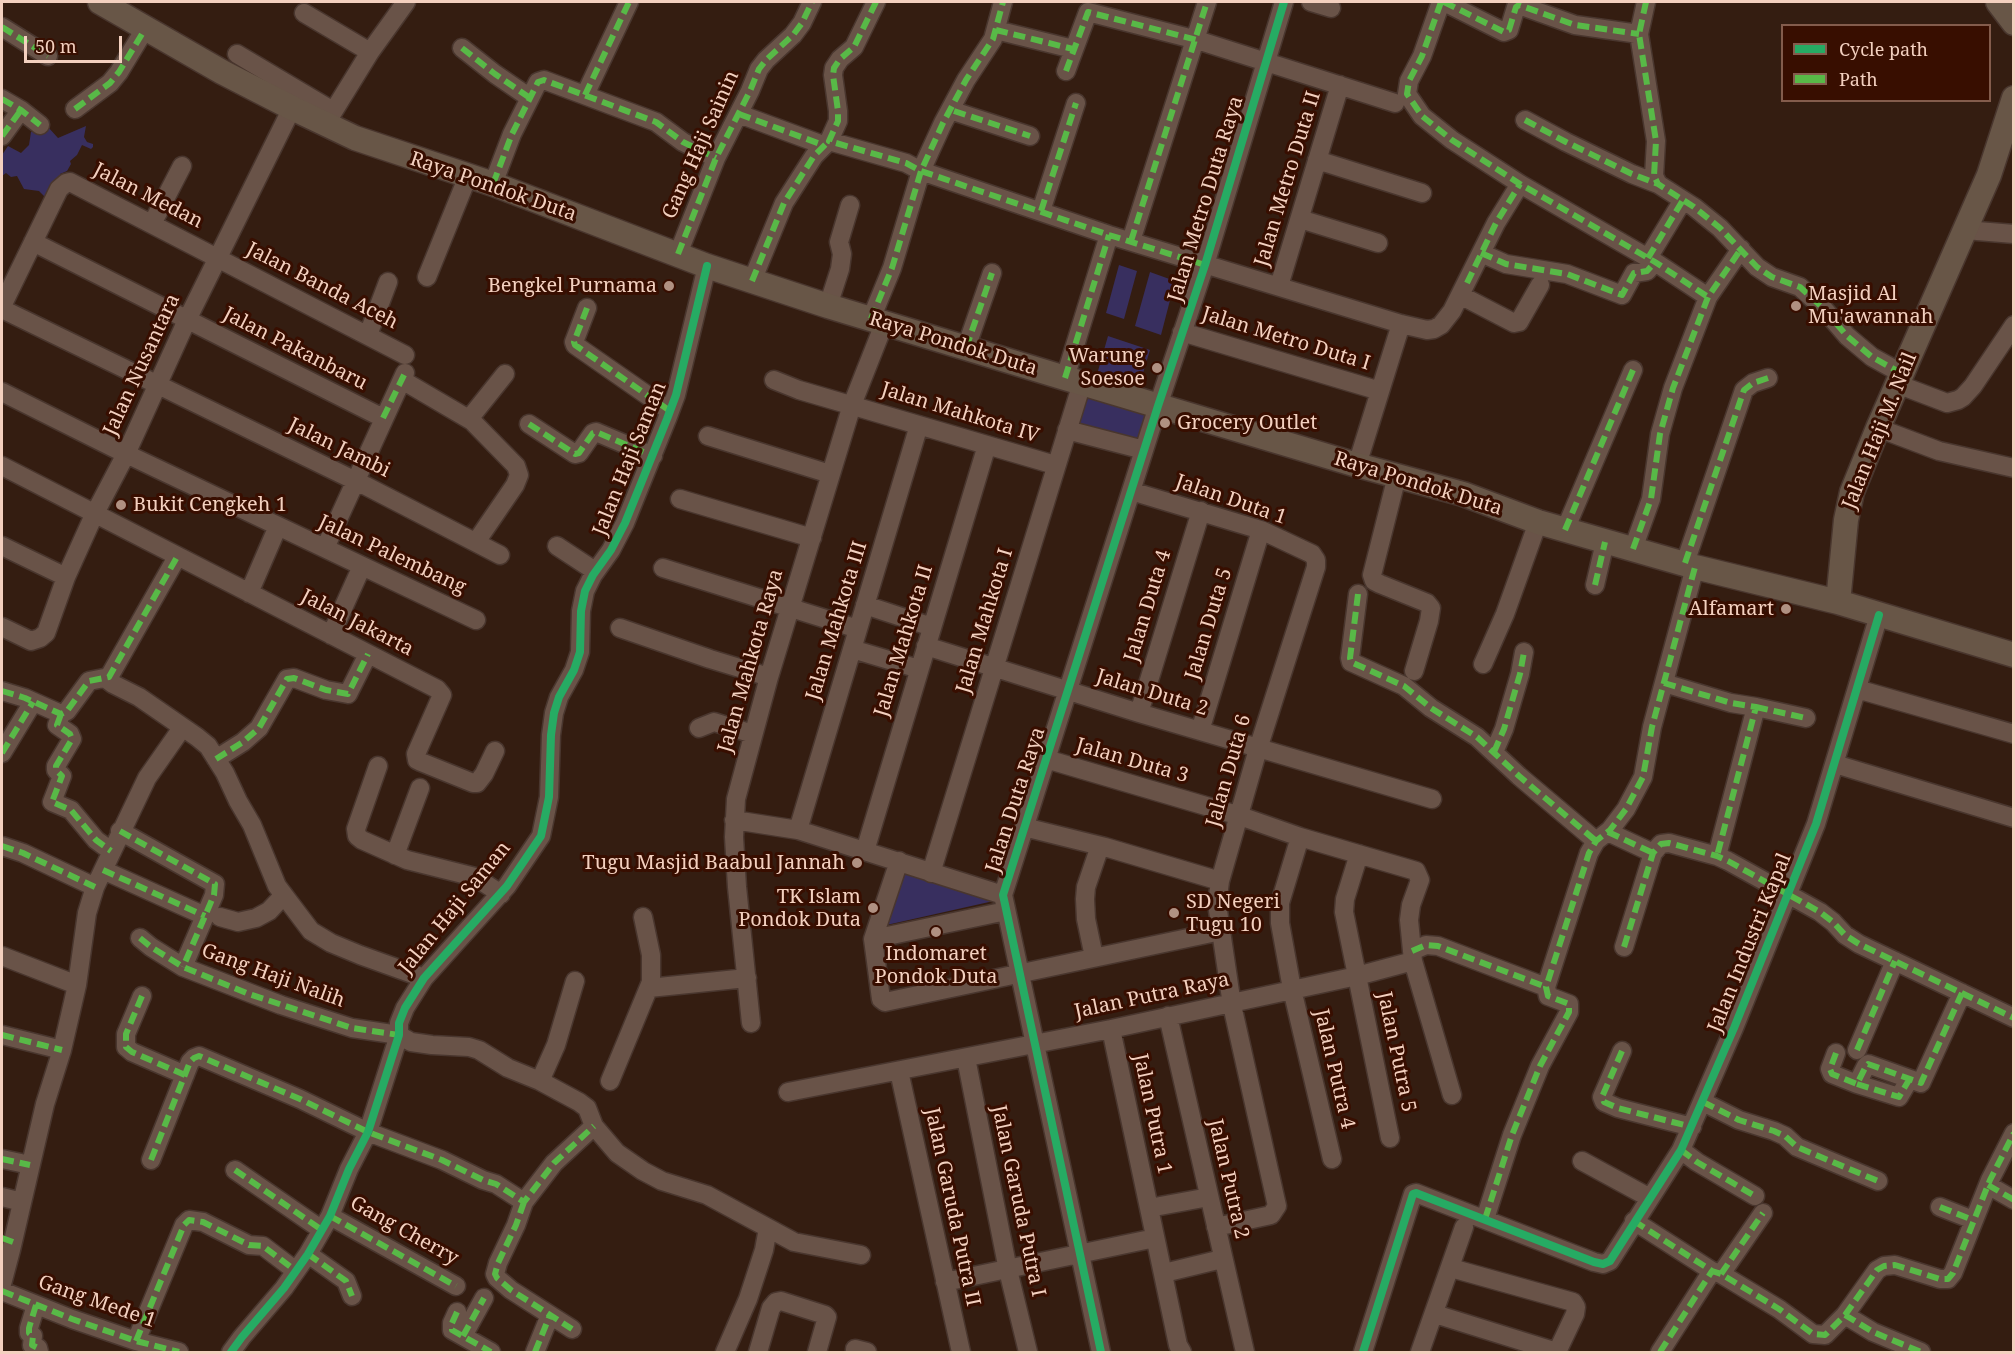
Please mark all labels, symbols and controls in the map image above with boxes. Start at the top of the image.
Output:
scale bar [27,24,124,62]
legend [1781,24,1991,102]
text: 50 m [35,34,77,58]
text: Cycle path [1839,37,1928,61]
street label: Gang Haji Sainin [658,67,744,223]
text: Path [1839,67,1878,91]
street label: Jalan Metro Duta II [1250,88,1326,270]
street label: Jalan Metro Duta Raya [1163,93,1249,305]
street label: Raya Pondok Duta [407,147,579,227]
street label: Jalan Medan [89,158,207,234]
street label: Jalan Banda Aceh [242,237,402,335]
place label: Bengkel Purnama [488,274,657,298]
marker: Bengkel Purnama [662,279,676,293]
place label: Masjid Al Mu'awannah [1808,282,1933,329]
street label: Jalan Nusantara [99,290,185,440]
marker: Masjid Al Mu'awannah [1789,299,1803,313]
street label: Jalan Pakanbaru [219,302,371,396]
street label: Jalan Metro Duta I [1199,302,1373,376]
street label: Raya Pondok Duta [866,307,1040,381]
place label: Warung Soesoe [1068,344,1145,391]
street label: Jalan Haji M. Nail [1838,349,1922,513]
marker: Warung Soesoe [1150,361,1164,375]
street label: Jalan Mahkota IV [878,378,1042,448]
street label: Jalan Haji Saman [588,379,672,539]
place label: Grocery Outlet [1177,411,1317,435]
street label: Jalan Jambi [284,413,394,483]
marker: Grocery Outlet [1158,416,1172,430]
street label: Raya Pondok Duta [1331,447,1505,521]
street label: Jalan Duta 1 [1172,470,1290,530]
place label: Bukit Cengkeh 1 [133,493,287,517]
marker: Bukit Cengkeh 1 [114,498,128,512]
street label: Jalan Palembang [314,510,470,600]
street label: Jalan Mahkota III [801,539,873,703]
street label: Jalan Mahkota I [952,546,1018,696]
street label: Jalan Duta 4 [1120,547,1176,665]
street label: Jalan Mahkota II [869,562,939,720]
street label: Jalan Duta 5 [1181,565,1237,683]
street label: Jalan Mahkota Raya [713,567,789,755]
street label: Jalan Jakarta [297,584,417,662]
place label: Alfamart [1688,597,1774,621]
marker: Alfamart [1779,602,1793,616]
street label: Jalan Duta 2 [1093,665,1211,721]
street label: Jalan Duta 6 [1201,712,1257,830]
street label: Jalan Duta Raya [981,724,1051,876]
street label: Jalan Duta 3 [1073,733,1191,789]
street label: Jalan Haji Saman [394,837,516,979]
street label: Jalan Industri Kapal [1703,850,1797,1036]
place label: Tugu Masjid Baabul Jannah [582,851,845,875]
marker: Tugu Masjid Baabul Jannah [850,856,864,870]
place label: TK Islam Pondok Duta [738,885,861,932]
place label: SD Negeri Tugu 10 [1186,890,1280,937]
marker: TK Islam Pondok Duta [866,901,880,915]
marker: SD Negeri Tugu 10 [1167,906,1181,920]
marker: Indomaret Pondok Duta [929,925,943,939]
street label: Gang Haji Nalih [198,939,348,1013]
place label: Indomaret Pondok Duta [875,942,997,989]
street label: Jalan Putra Raya [1072,968,1232,1024]
street label: Jalan Putra 5 [1372,990,1420,1114]
street label: Jalan Putra 4 [1309,1007,1359,1131]
street label: Jalan Putra 1 [1128,1052,1176,1176]
street label: Jalan Garuda Putra I [986,1103,1050,1299]
street label: Jalan Garuda Putra II [919,1106,985,1308]
street label: Jalan Putra 2 [1203,1117,1253,1241]
street label: Gang Cherry [346,1191,462,1271]
street label: Gang Mede 1 [35,1271,159,1333]

